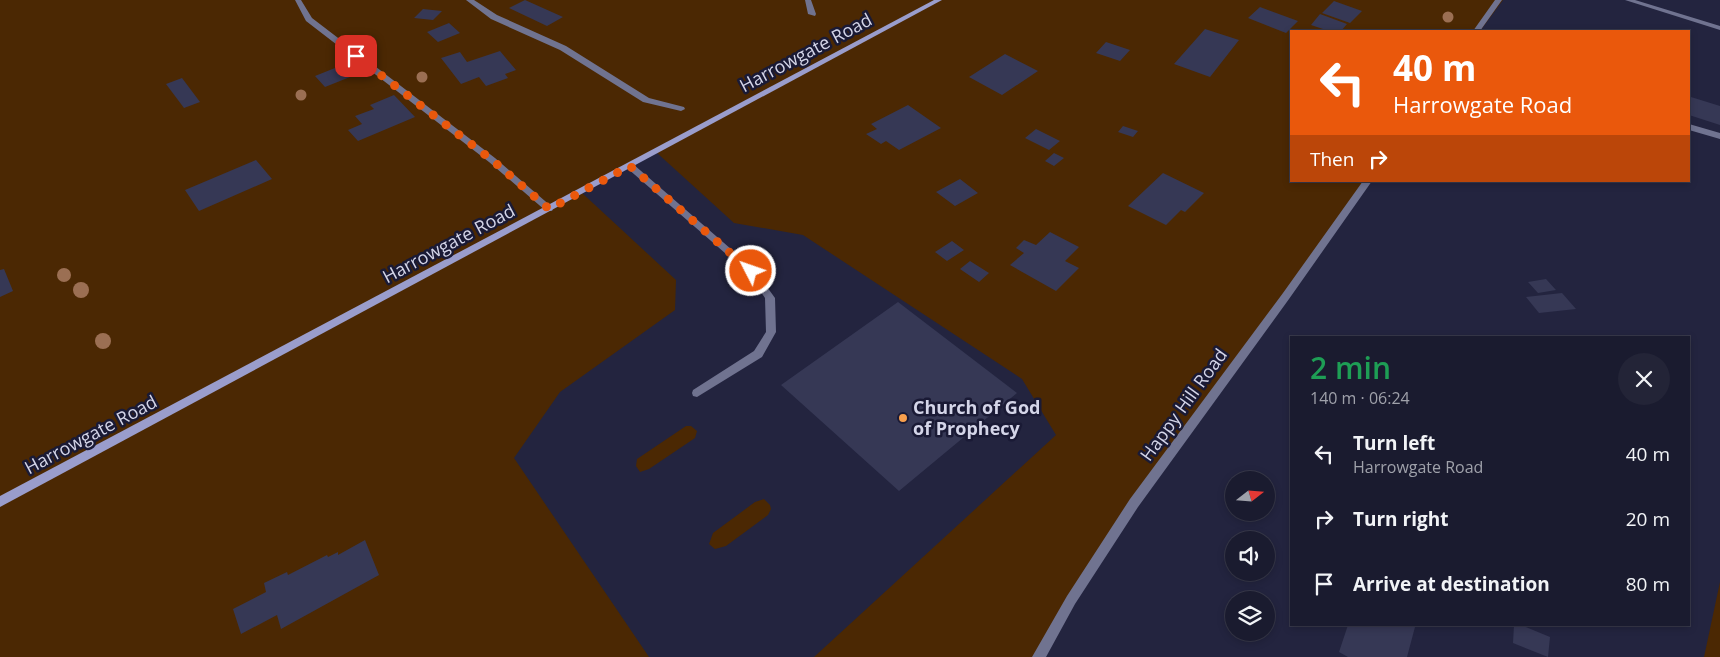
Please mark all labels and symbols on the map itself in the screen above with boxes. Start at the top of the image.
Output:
street label: Harrowgate Road [735,7,876,97]
pin [335,35,377,77]
street label: Harrowgate Road [378,198,519,288]
position arrow [724,244,776,296]
street label: Happy Hill Road [1134,343,1232,465]
street label: Harrowgate Road [20,389,161,479]
place label: Church of God of Prophecy [913,395,1040,440]
marker: Church of God of Prophecy [897,412,909,424]
north arrow [1225,471,1275,521]

